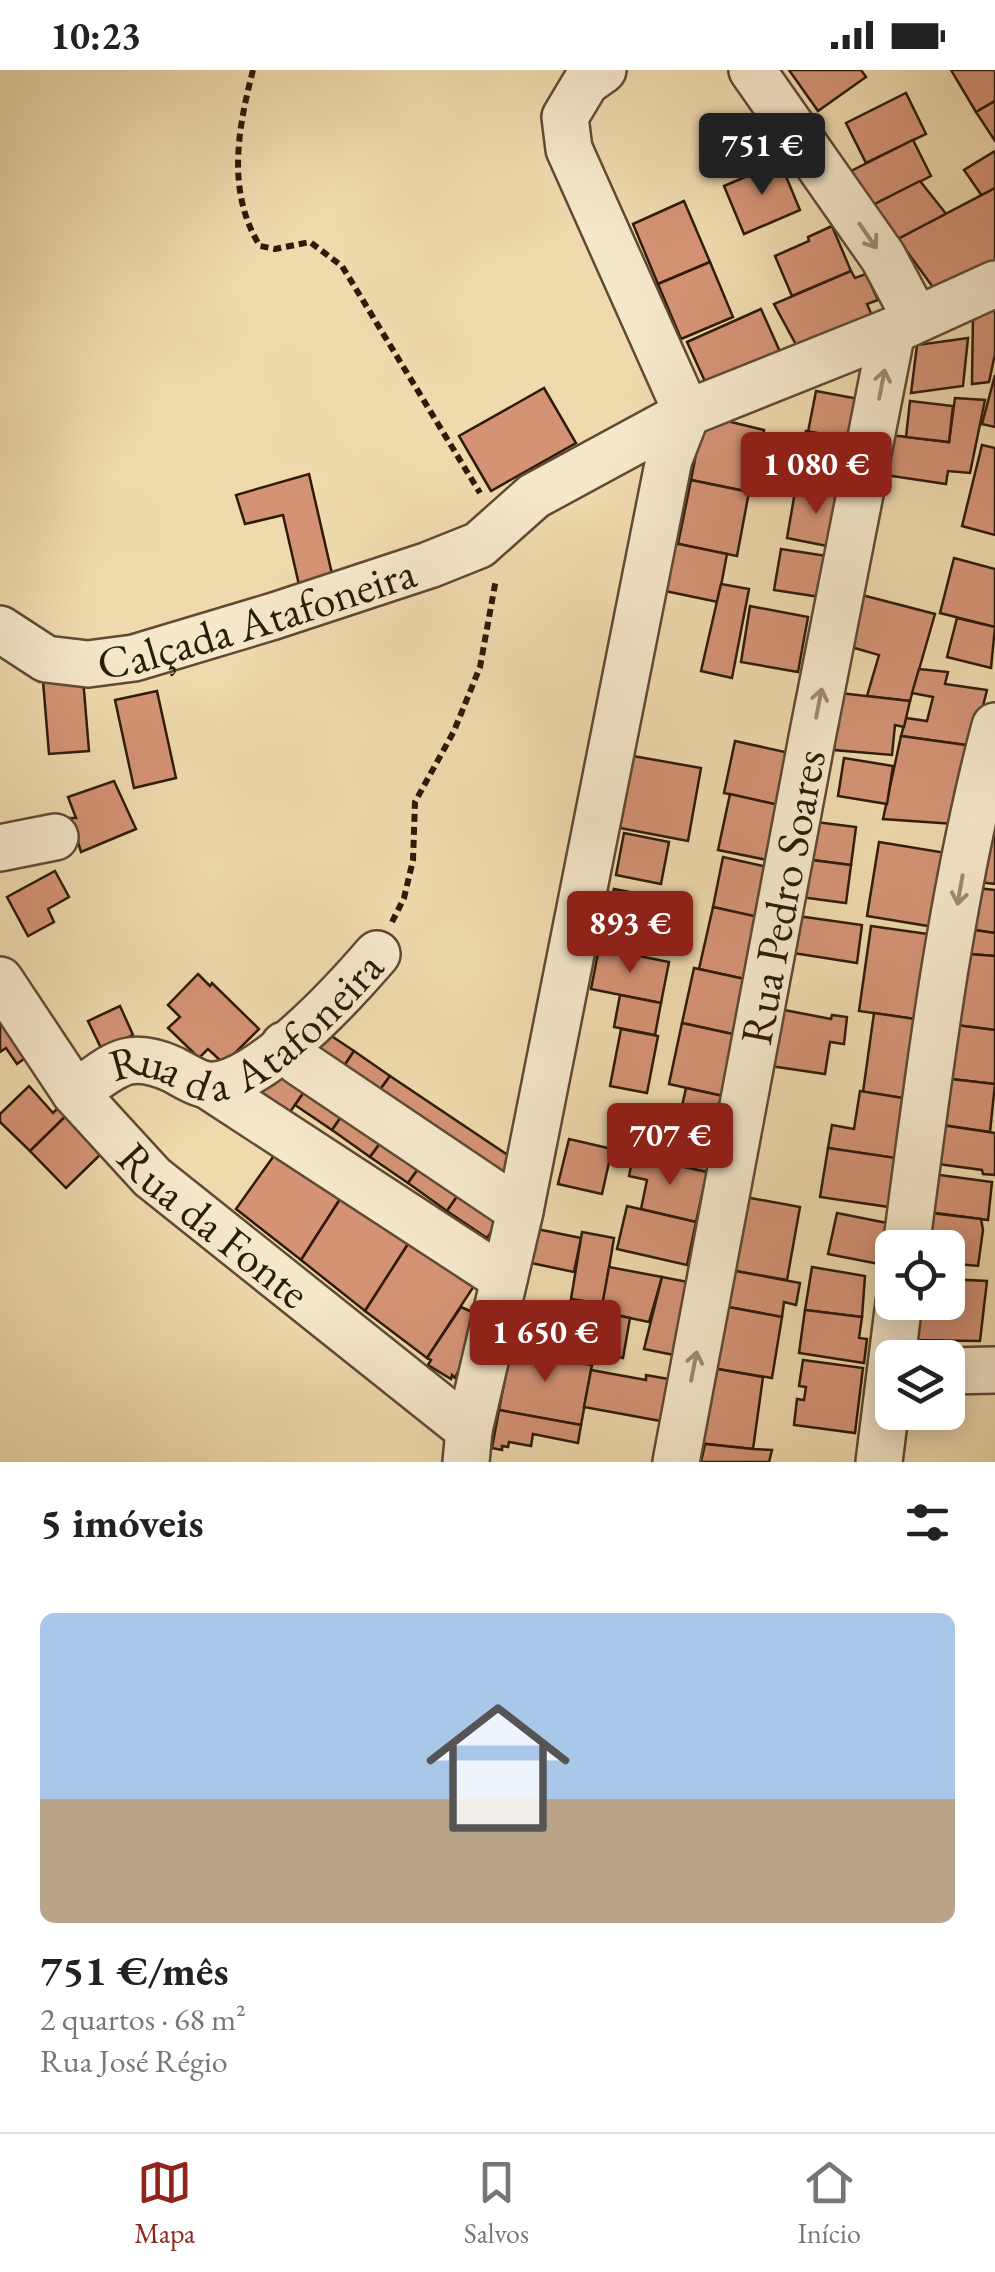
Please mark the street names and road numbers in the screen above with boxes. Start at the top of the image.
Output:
street label: Calçada Atafoneira [94,542,423,692]
street label: Rua Pedro Soares [726,745,838,1049]
street label: Rua da Atafoneira [102,939,395,1114]
street label: Rua da Fonte [105,1130,322,1321]

